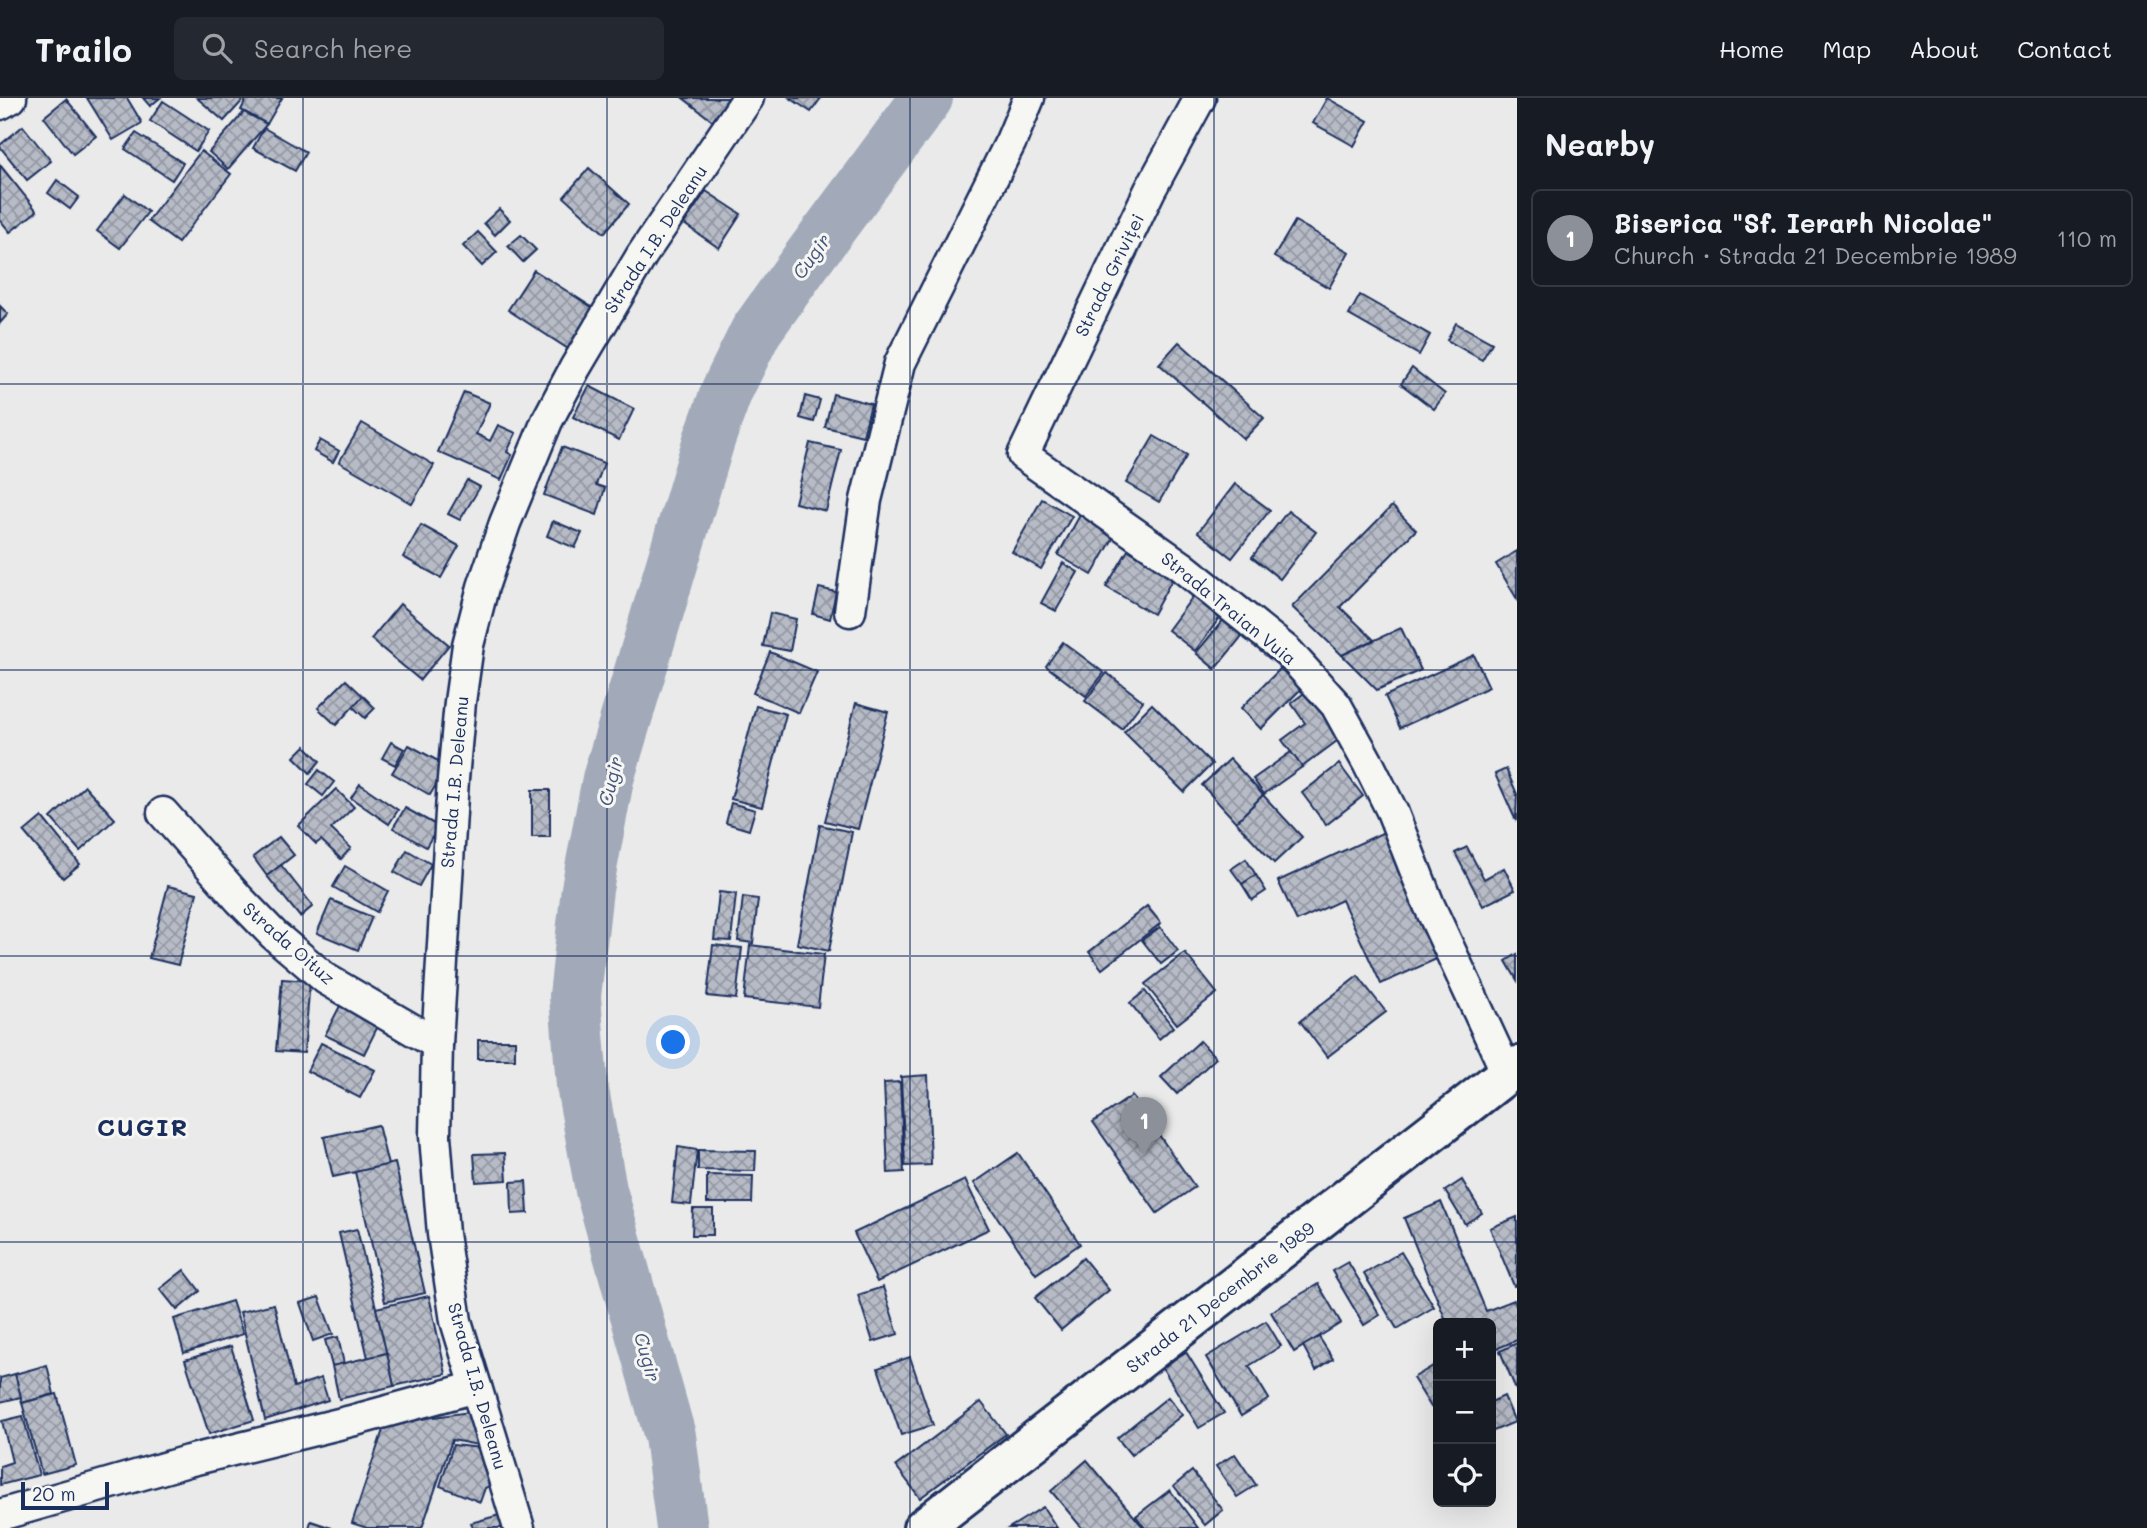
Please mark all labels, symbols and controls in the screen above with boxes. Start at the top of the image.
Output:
search box [174,17,664,80]
text: Trailo [35,27,132,70]
icon: search [198,29,236,67]
text: Search here [254,31,412,65]
text: Home [1719,33,1784,64]
text: Map [1822,33,1871,64]
text: About [1909,33,1979,64]
text: Contact [2017,33,2112,64]
text: Nearby [1545,124,1655,164]
street label: Strada I.B. Deleanu [598,160,712,318]
text: Biserica "Sf. Ierarh Nicolae" [1614,206,1993,240]
street label: Strada Griviței [1069,209,1149,341]
text: 1 [1565,223,1575,253]
text: 110 m [2057,223,2117,253]
water label: Cugir [786,228,836,284]
text: Church · Strada 21 Decembrie 1989 [1614,240,2017,270]
street label: Strada Traian Vuia [1156,546,1302,670]
street label: Strada I.B. Deleanu [435,695,473,869]
water label: Cugir [592,754,628,808]
street label: Strada Oituz [238,896,340,990]
your location [656,1025,690,1059]
pin: 1 [1121,1097,1167,1155]
district label: CUGIR [97,1111,189,1142]
street label: Strada 21 Decembrie 1989 [1121,1216,1320,1378]
street label: Strada I.B. Deleanu [443,1300,513,1472]
map controls [1433,1318,1496,1507]
button: + [1433,1318,1496,1381]
water label: Cugir [629,1329,667,1385]
button: − [1433,1381,1496,1444]
button: locate [1433,1444,1496,1507]
scale bar [21,1479,108,1511]
text: 20 m [32,1481,76,1506]

